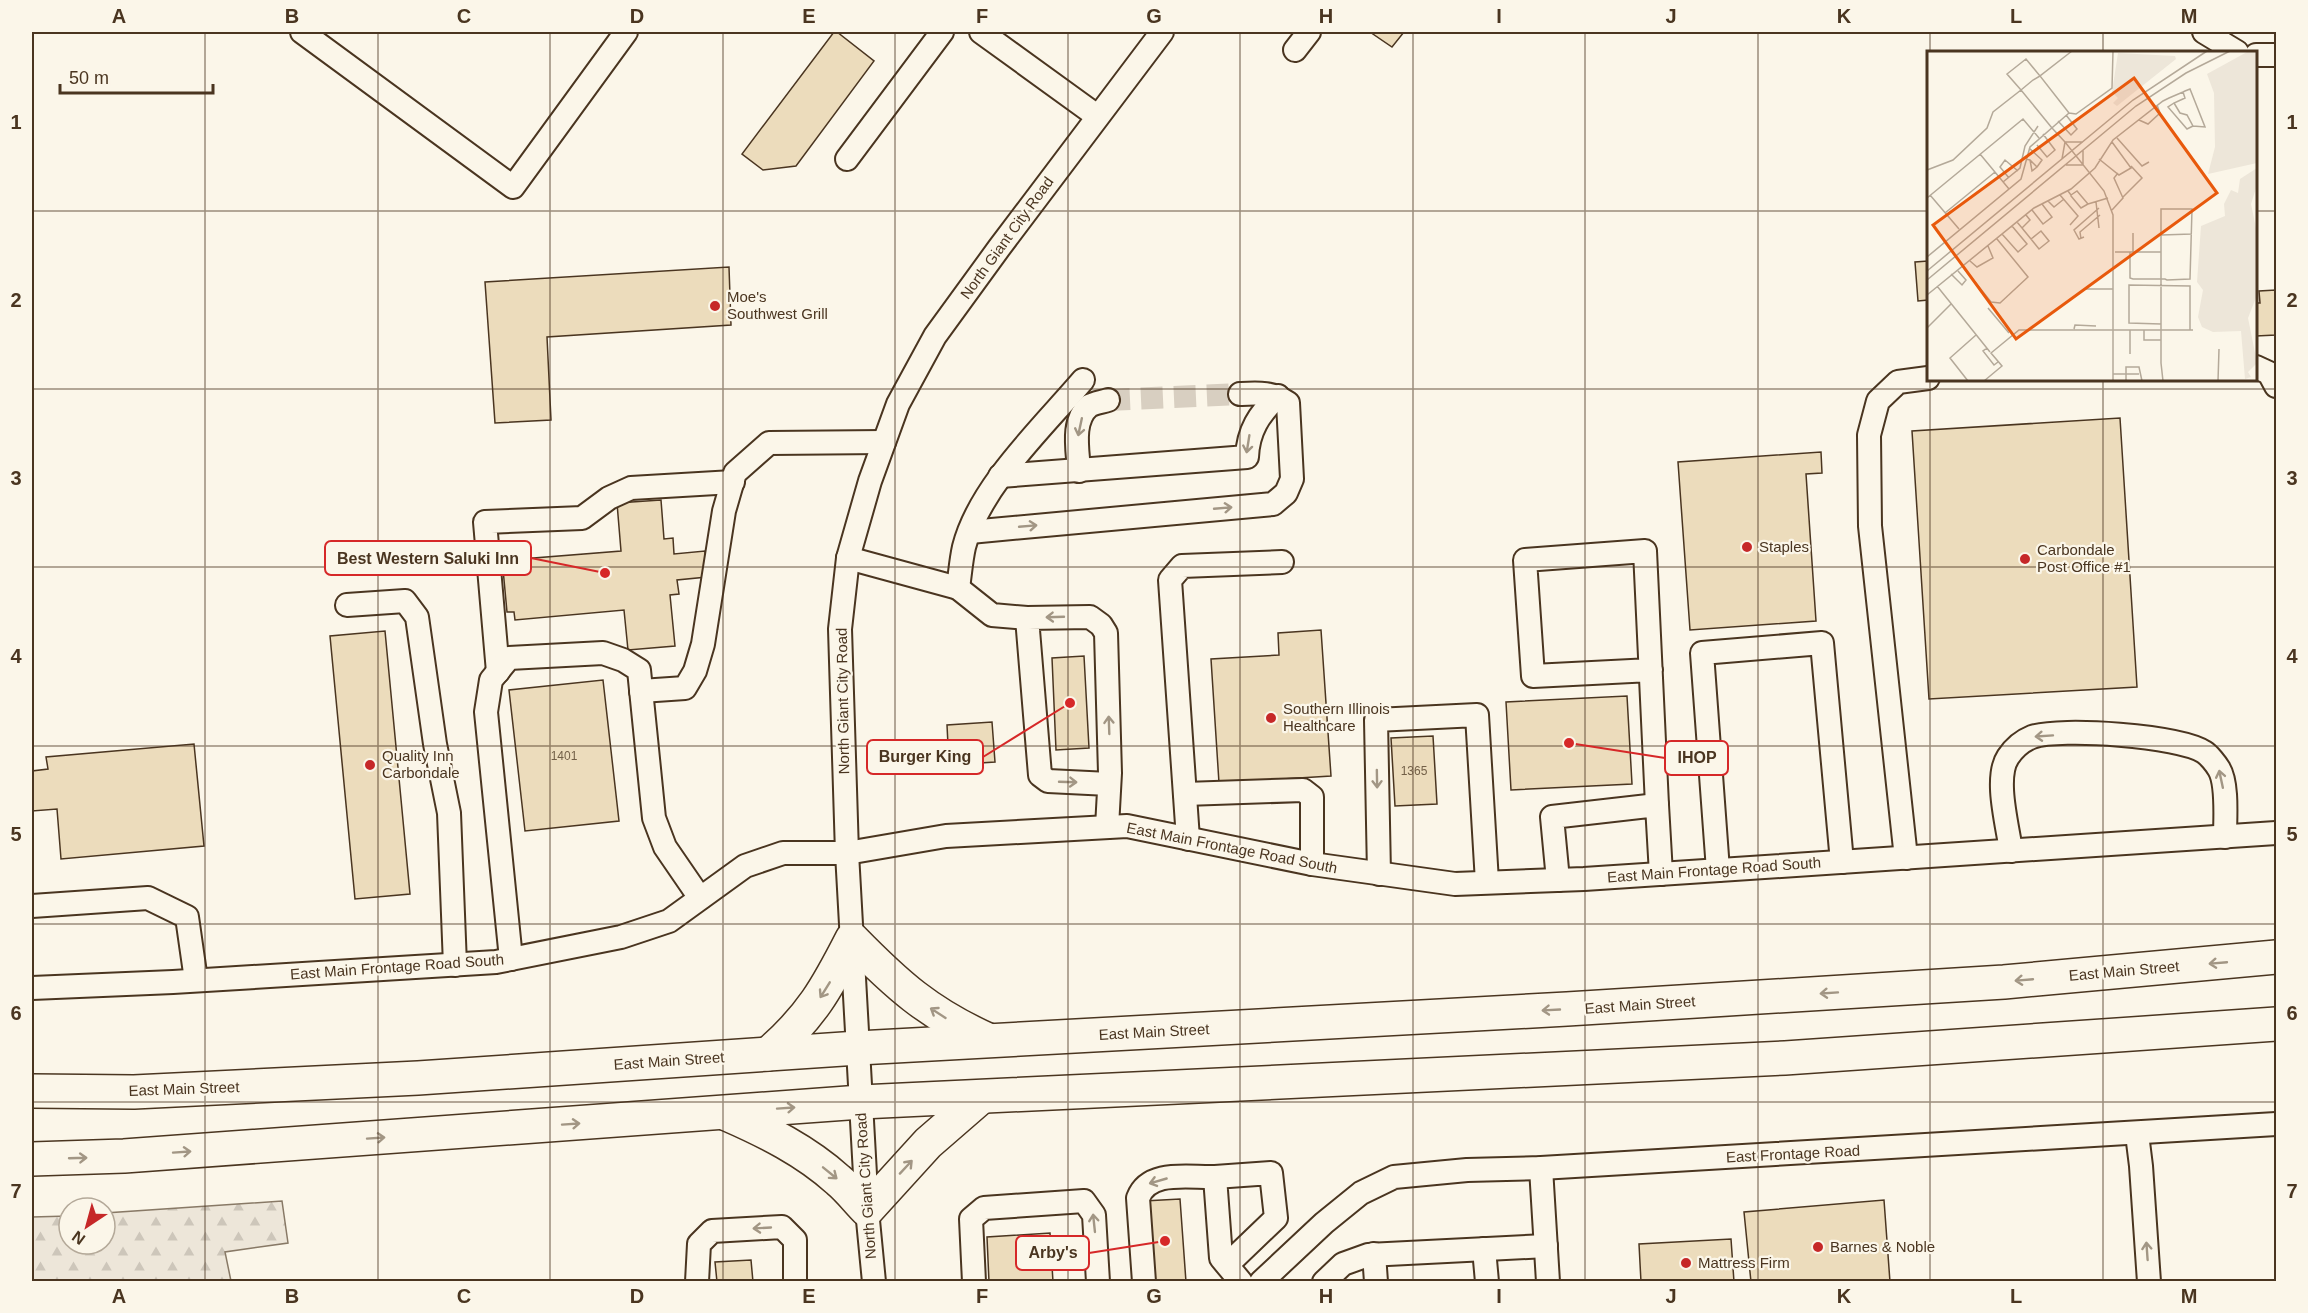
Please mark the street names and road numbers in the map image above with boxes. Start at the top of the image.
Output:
street label: North Giant City Road [957,173,1057,302]
street label: North Giant City Road [833,628,852,775]
street label: East Main Frontage Road South [1125,819,1339,876]
street label: East Main Frontage Road South [1606,854,1821,885]
street label: East Main Frontage Road South [289,951,504,982]
street label: East Main Street [2068,957,2181,984]
street label: East Main Street [1584,992,1697,1017]
street label: East Main Street [1098,1020,1211,1043]
street label: East Main Street [613,1048,726,1073]
street label: East Main Street [128,1078,241,1099]
street label: North Giant City Road [852,1112,879,1260]
street label: East Frontage Road [1725,1141,1860,1166]

